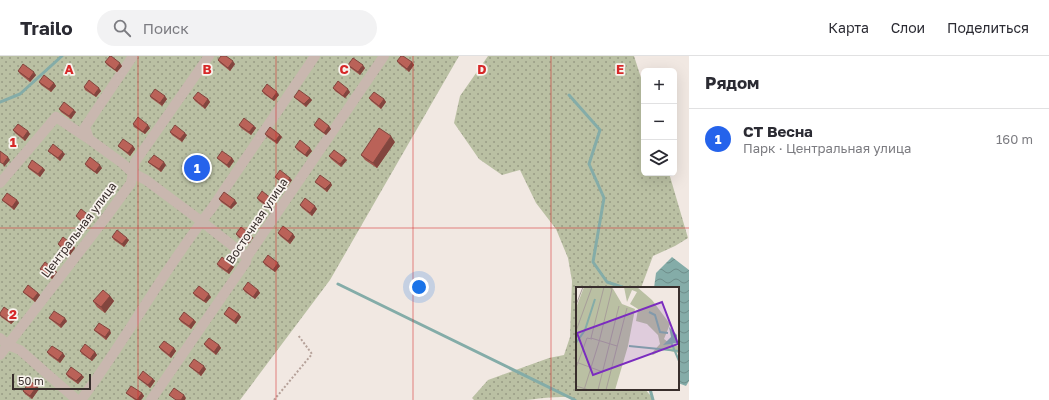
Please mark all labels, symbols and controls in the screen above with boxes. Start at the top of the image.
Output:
search box [97,10,377,46]
text: Trailo [20,16,73,39]
icon: search [111,17,133,39]
text: Поиск [143,19,189,37]
text: Карта [828,19,869,36]
text: Слои [891,19,925,36]
text: Поделиться [947,19,1029,36]
text: A [64,61,74,77]
text: B [202,61,212,77]
text: C [339,61,349,77]
text: D [477,61,487,77]
text: E [616,61,624,77]
map controls [641,68,677,176]
button: + [641,68,677,104]
text: Рядом [705,72,759,93]
button: − [641,104,677,140]
text: СТ Весна [743,122,813,140]
text: 1 [715,131,721,147]
text: 160 m [996,131,1033,147]
text: 1 [10,134,17,150]
button: layers [641,140,677,176]
text: Парк · Центральная улица [743,140,911,156]
pin: 1 [184,153,210,183]
street label: Восточная улица [222,175,291,267]
street label: Центральная улица [38,179,119,280]
your location [409,277,429,297]
inset map [576,287,679,390]
text: 2 [9,306,17,322]
scale bar [12,372,91,391]
text: 50 m [18,374,44,387]

